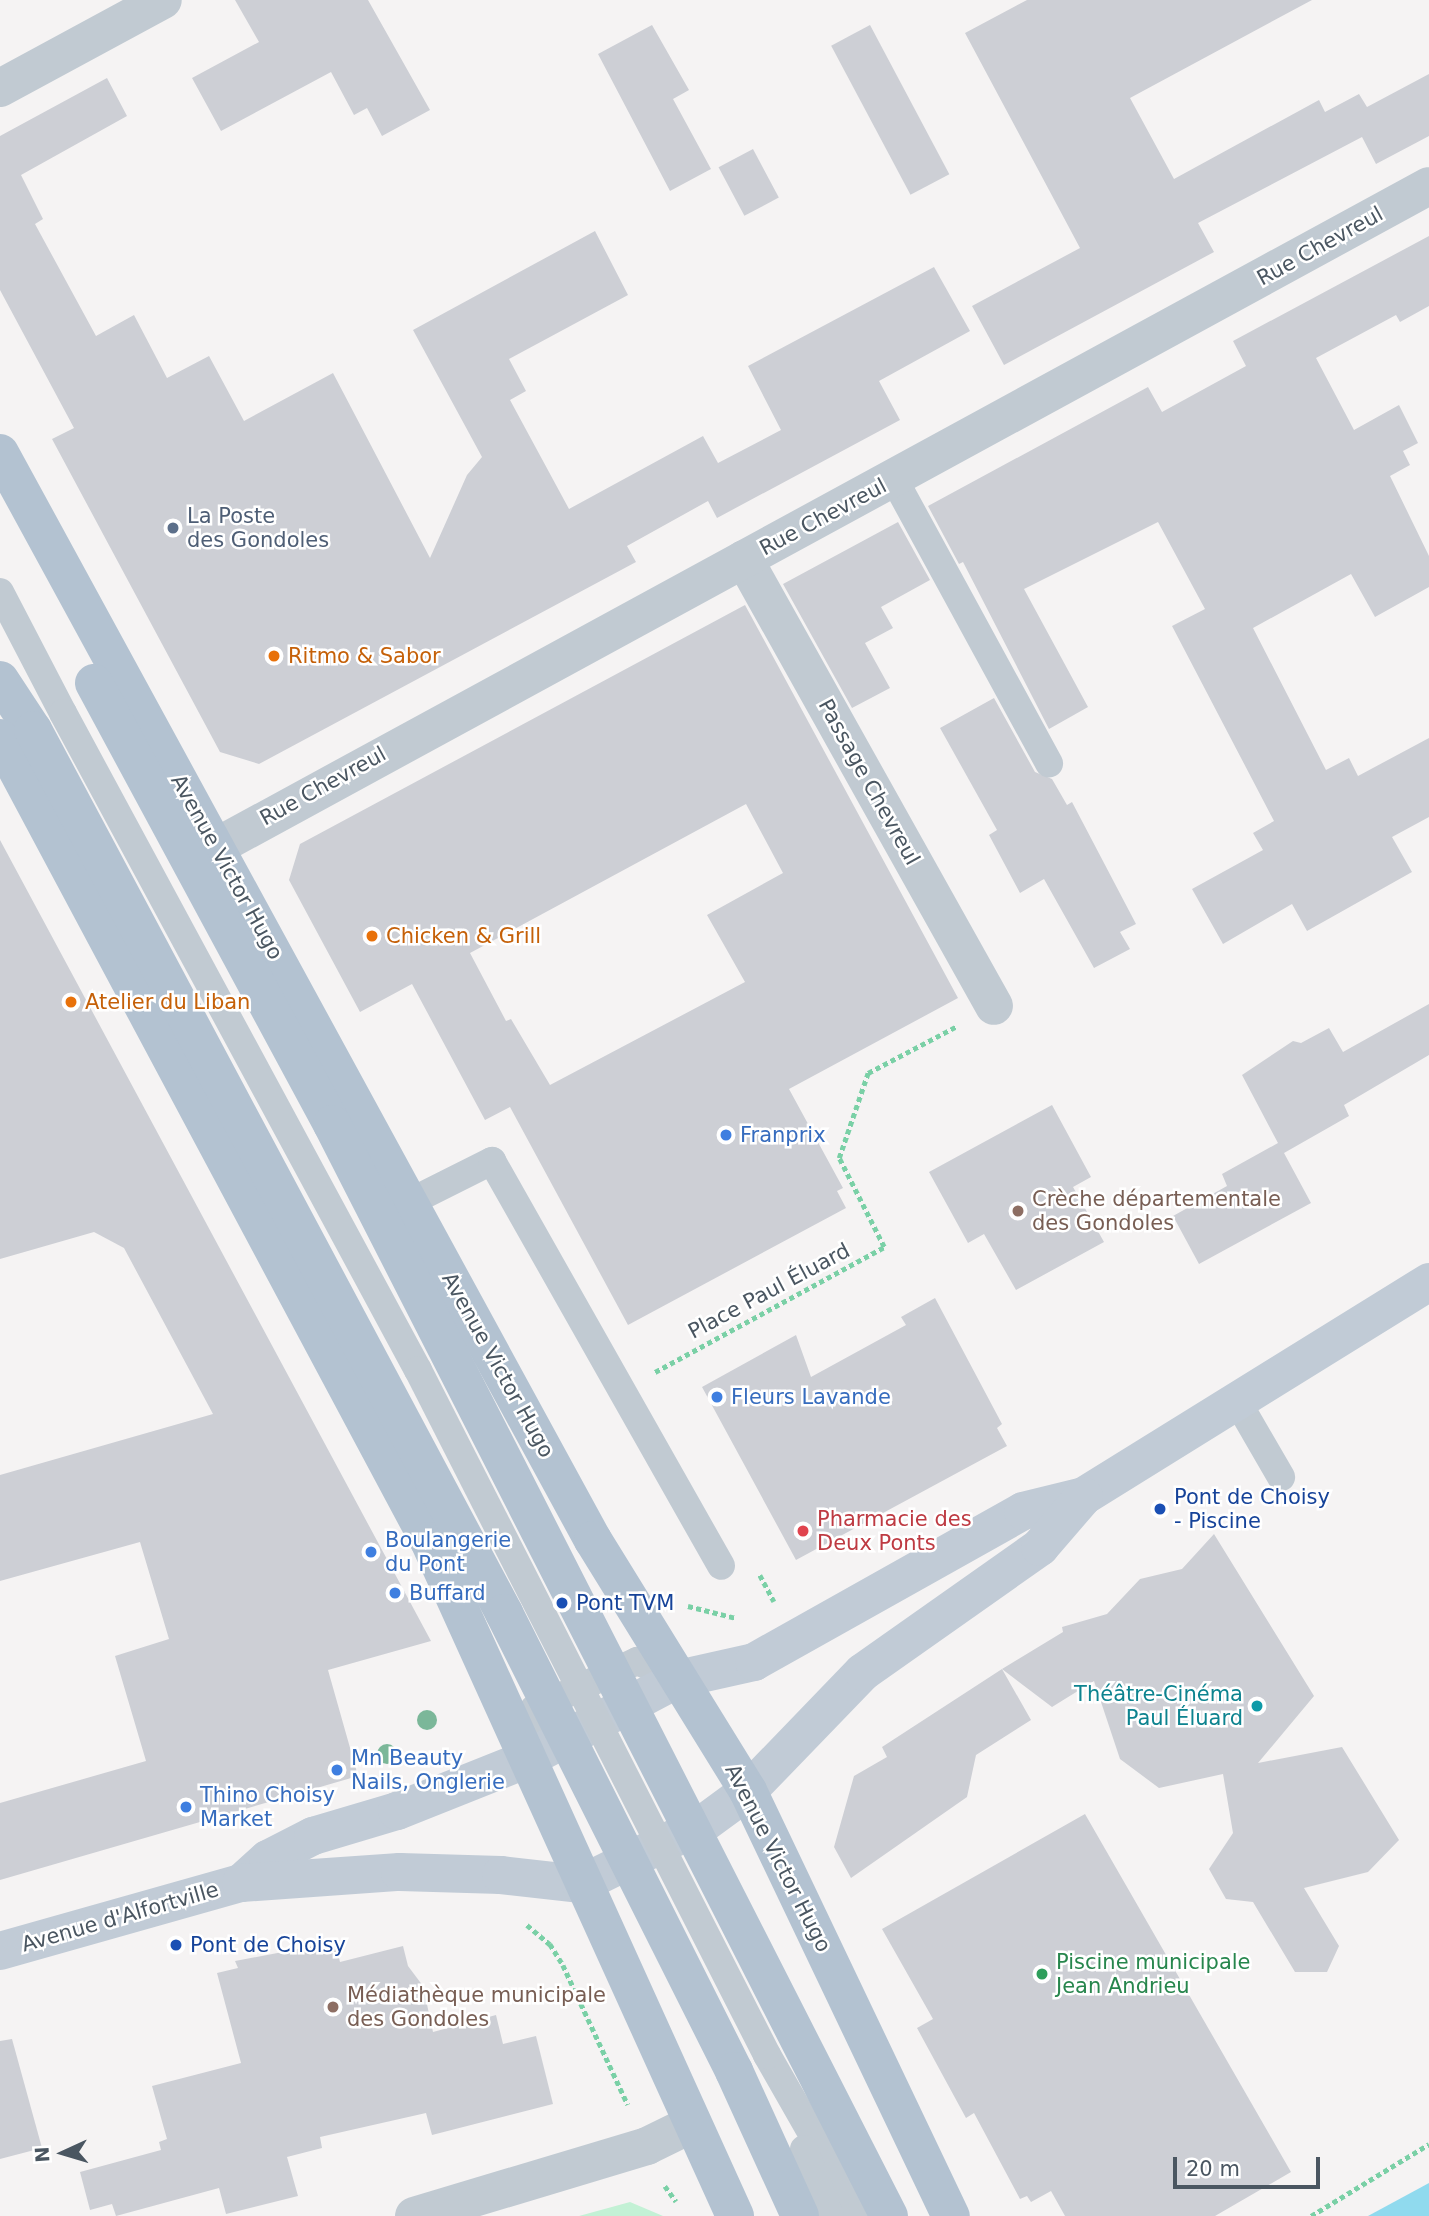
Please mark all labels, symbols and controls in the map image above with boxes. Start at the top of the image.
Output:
street label: Rue Chevreul [1253,201,1387,291]
street label: Rue Chevreul [755,473,891,561]
place label: La Poste des Gondoles [187,503,329,553]
marker: La Poste des Gondoles [165,520,181,536]
place label: Ritmo & Sabor [288,643,441,669]
marker: Ritmo & Sabor [266,648,282,664]
street label: Passage Chevreul [813,695,925,869]
street label: Rue Chevreul [256,741,390,831]
street label: Avenue Victor Hugo [166,770,288,964]
place label: Chicken & Grill [386,923,541,949]
marker: Chicken & Grill [364,928,380,944]
place label: Atelier du Liban [85,989,250,1015]
marker: Atelier du Liban [63,994,79,1010]
place label: Franprix [740,1122,826,1148]
marker: Franprix [718,1127,734,1143]
place label: Crèche départementale des Gondoles [1032,1186,1281,1236]
marker: Crèche départementale des Gondoles [1010,1203,1026,1219]
street label: Place Paul Éluard [684,1238,854,1344]
street label: Avenue Victor Hugo [437,1268,559,1462]
place label: Fleurs Lavande [731,1384,891,1410]
marker: Fleurs Lavande [709,1389,725,1405]
place label: Pont de Choisy - Piscine [1174,1484,1330,1534]
marker: Pont de Choisy - Piscine [1152,1501,1168,1517]
place label: Pharmacie des Deux Ponts [817,1506,972,1556]
marker: Pharmacie des Deux Ponts [795,1523,811,1539]
place label: Boulangerie du Pont [385,1527,511,1577]
marker: Boulangerie du Pont [363,1544,379,1560]
place label: Buffard [409,1580,486,1606]
marker: Buffard [387,1585,403,1601]
place label: Pont TVM [576,1590,674,1616]
marker: Pont TVM [554,1595,570,1611]
place label: Théâtre-Cinéma Paul Éluard [1074,1681,1243,1731]
marker: Théâtre-Cinéma Paul Éluard [1249,1698,1265,1714]
place label: Mn Beauty Nails, Onglerie [351,1745,505,1795]
street label: Avenue Victor Hugo [720,1760,836,1956]
marker: Mn Beauty Nails, Onglerie [329,1762,345,1778]
place label: Thino Choisy Market [200,1782,335,1832]
marker: Thino Choisy Market [178,1799,194,1815]
street label: Avenue d'Alfortville [18,1877,222,1957]
place label: Pont de Choisy [190,1932,346,1958]
marker: Pont de Choisy [168,1937,184,1953]
place label: Piscine municipale Jean Andrieu [1056,1949,1251,1999]
marker: Piscine municipale Jean Andrieu [1034,1966,1050,1982]
place label: Médiathèque municipale des Gondoles [347,1982,606,2032]
marker: Médiathèque municipale des Gondoles [325,1999,341,2015]
north arrow [28,2118,98,2188]
scale bar [1177,2142,1324,2186]
text: N [31,2146,54,2163]
text: 20 m [1186,2157,1240,2181]

